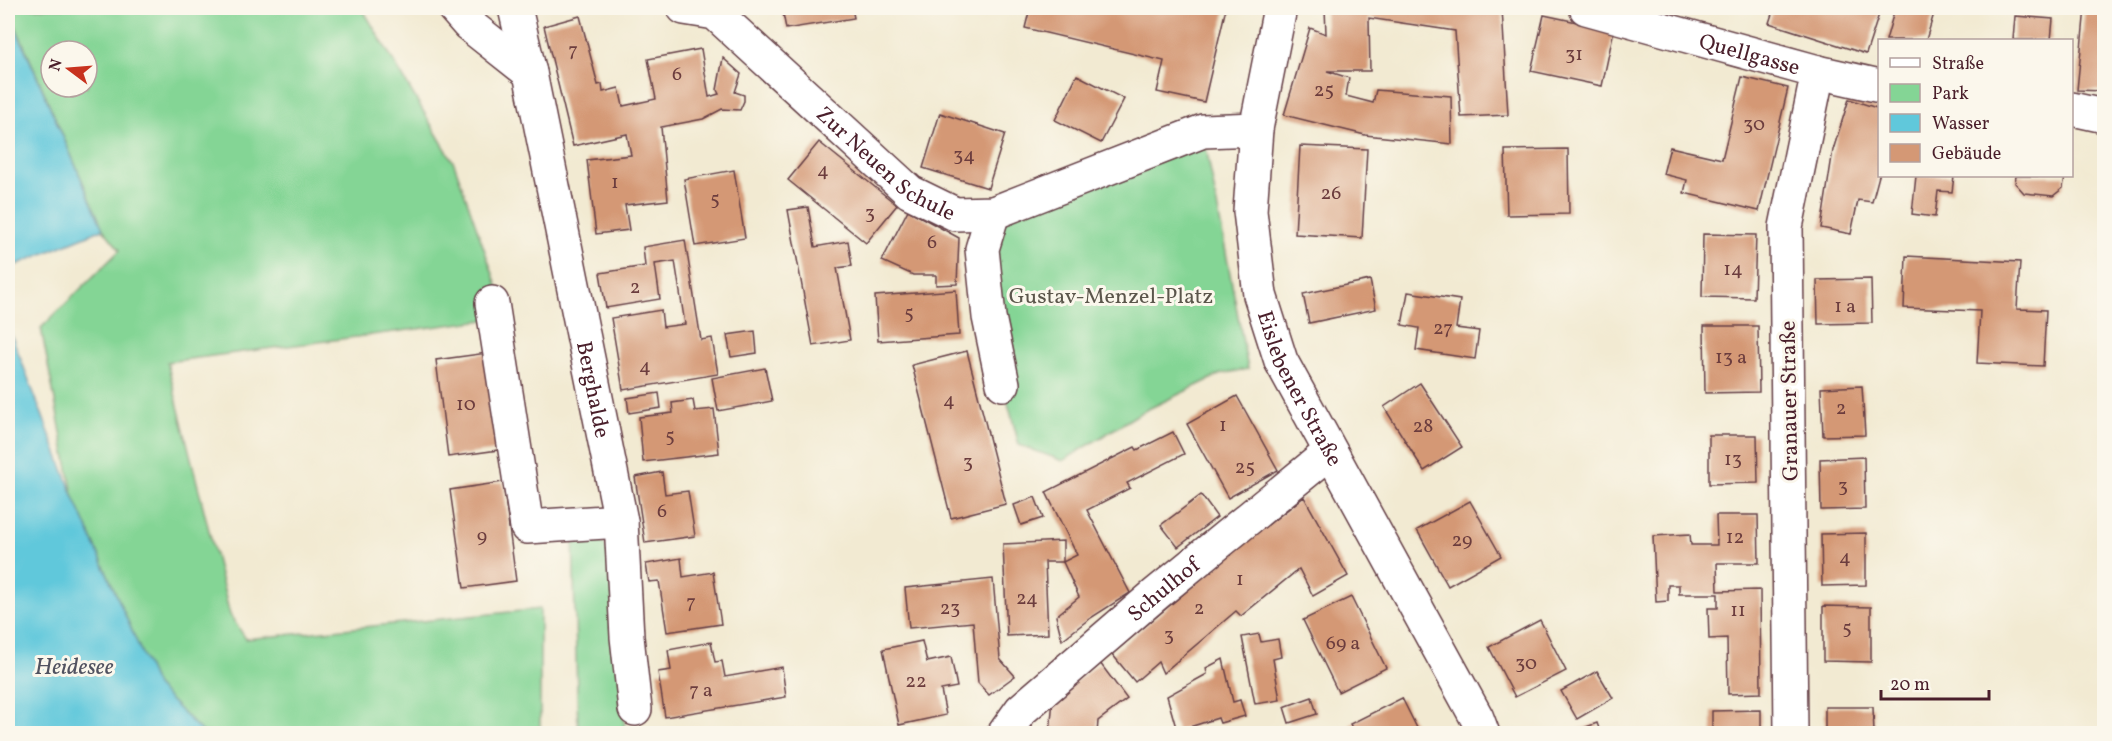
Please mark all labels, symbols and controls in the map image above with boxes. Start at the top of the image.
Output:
street label: Quellgasse [1695,27,1803,84]
house number: 7 [568,37,578,65]
north arrow [39,39,99,99]
legend [1878,39,2073,177]
house number: 31 [1565,41,1583,69]
text: Straße [1932,52,1984,77]
text: N [44,56,69,74]
house number: 6 [672,61,682,89]
house number: 25 [1314,77,1334,105]
text: Park [1932,82,1969,107]
street label: Zur Neuen Schule [808,100,960,230]
house number: 30 [1743,111,1765,139]
text: Wasser [1932,112,1990,137]
house number: 34 [953,142,975,170]
text: Gebäude [1932,142,2001,167]
house number: 4 [817,157,829,185]
house number: 1 [611,169,619,197]
house number: 26 [1321,180,1341,208]
house number: 5 [710,186,720,214]
house number: 3 [865,200,875,228]
house number: 6 [927,229,937,257]
house number: 14 [1723,256,1743,284]
house number: 2 [630,274,640,302]
park label: Gustav-Menzel-Platz [1009,282,1213,313]
house number: 1 a [1834,293,1856,321]
house number: 5 [904,300,914,328]
street label: Eislebener Straße [1248,307,1349,473]
house number: 27 [1433,315,1453,343]
street label: Granauer Straße [1774,320,1807,481]
street label: Berghalde [567,339,617,441]
house number: 13 a [1715,344,1747,372]
house number: 4 [639,353,651,381]
house number: 4 [943,387,955,415]
house number: 10 [456,391,476,419]
house number: 2 [1836,395,1846,423]
house number: 1 [1219,412,1227,440]
house number: 28 [1413,413,1433,441]
house number: 5 [665,423,675,451]
house number: 13 [1724,446,1742,474]
house number: 3 [963,449,973,477]
house number: 25 [1235,454,1255,482]
house number: 3 [1838,473,1848,501]
house number: 6 [657,498,667,526]
house number: 9 [477,523,487,551]
house number: 12 [1726,524,1744,552]
house number: 29 [1452,527,1472,555]
house number: 4 [1839,544,1851,572]
street label: Schulhof [1121,550,1209,630]
house number: 1 [1236,566,1244,594]
house number: 24 [1016,585,1038,613]
house number: 7 [686,589,696,617]
house number: 23 [940,595,960,623]
house number: 2 [1194,595,1204,623]
house number: 11 [1730,597,1746,625]
house number: 5 [1842,615,1852,643]
house number: 3 [1164,622,1174,650]
house number: 69 a [1326,630,1360,658]
house number: 30 [1515,650,1537,678]
water label: Heidesee [35,651,114,685]
scale bar [1881,663,1989,701]
house number: 22 [905,668,927,696]
text: 20 m [1890,673,1930,698]
house number: 7 a [689,677,713,705]

